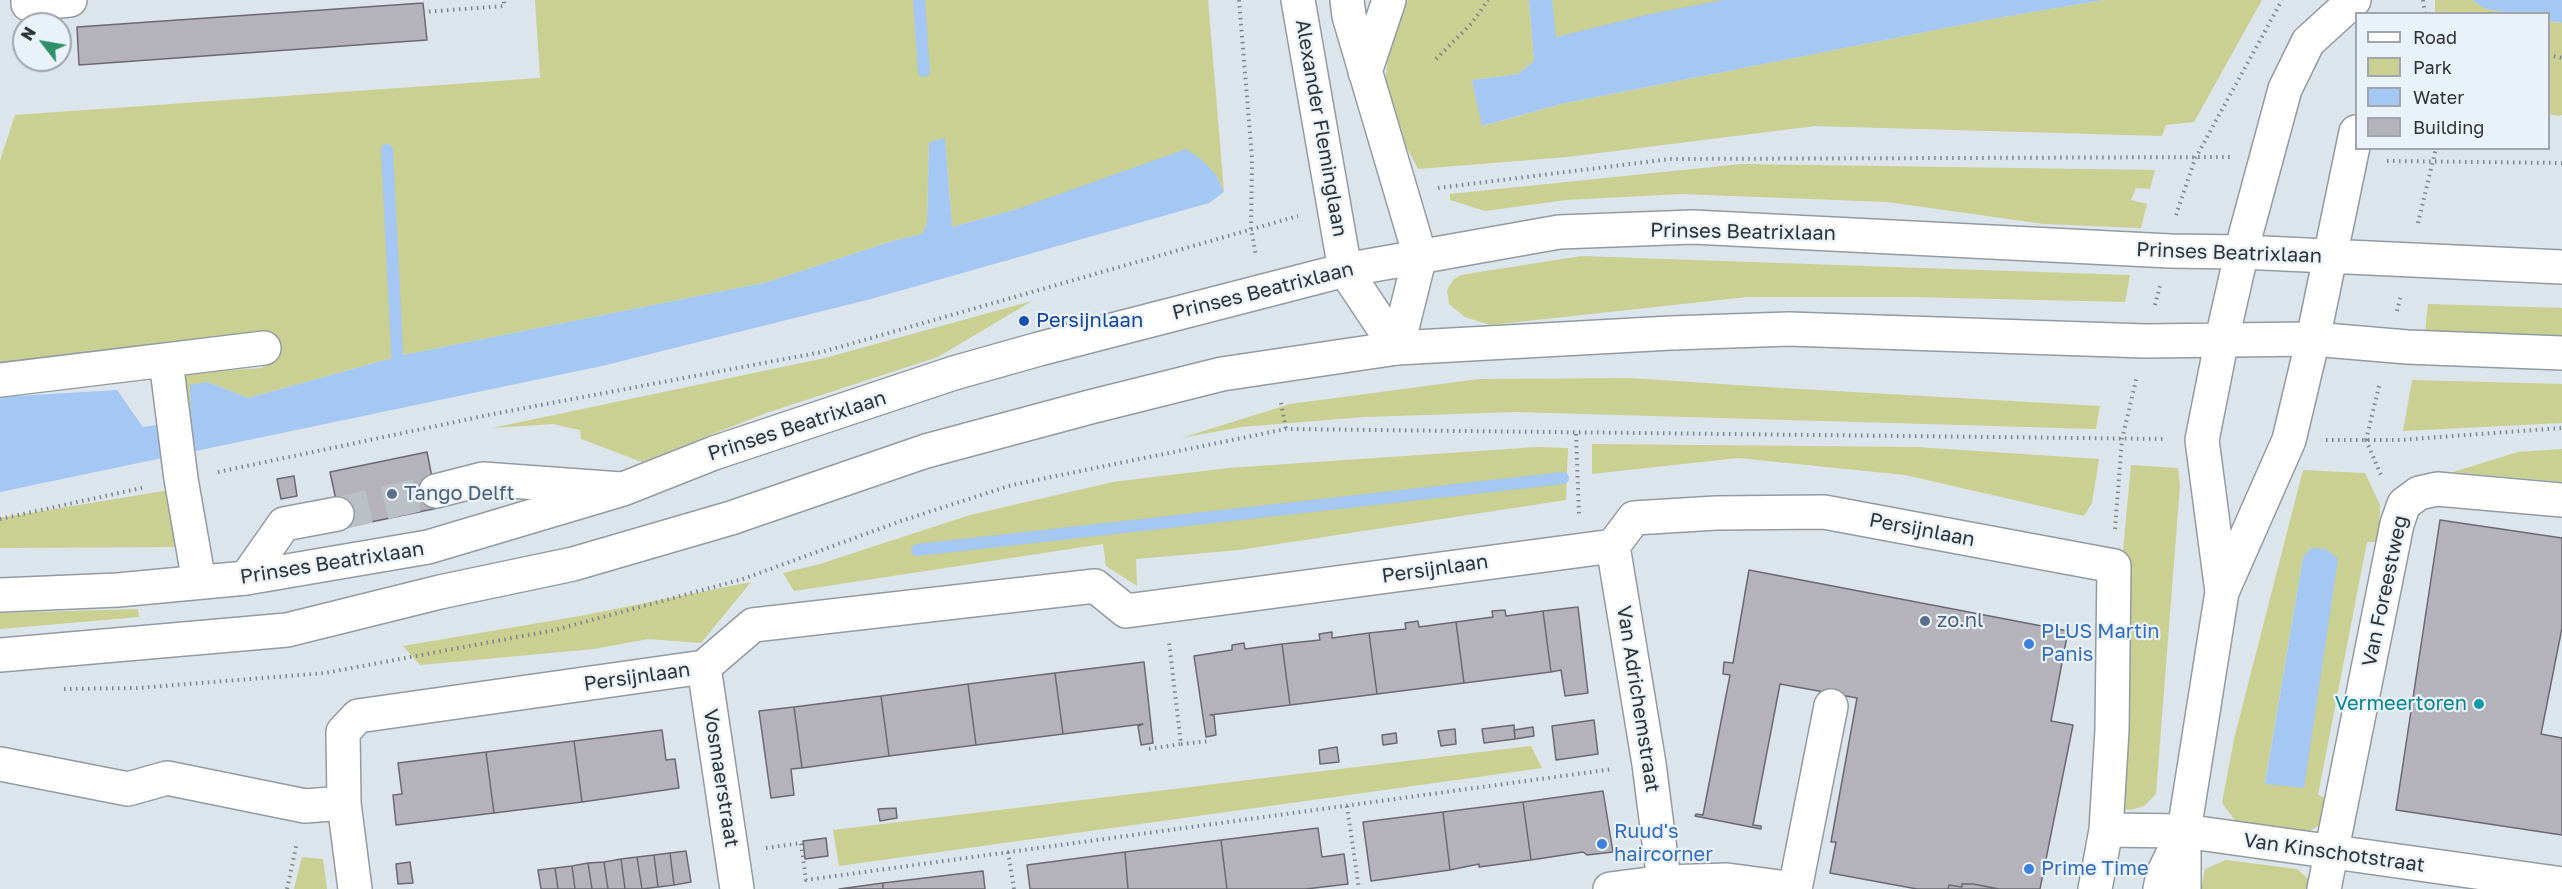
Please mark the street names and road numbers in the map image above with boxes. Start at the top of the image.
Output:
street label: Alexander Fleminglaan [1290,18,1352,238]
street label: Prinses Beatrixlaan [1650,218,1836,246]
street label: Prinses Beatrixlaan [2136,238,2322,268]
street label: Prinses Beatrixlaan [1170,257,1356,325]
street label: Prinses Beatrixlaan [705,386,889,466]
street label: Persijnlaan [1867,508,1977,552]
street label: Van Foreestweg [2357,513,2413,669]
street label: Prinses Beatrixlaan [238,537,426,589]
street label: Persijnlaan [1380,550,1490,588]
street label: Van Adrichemstraat [1611,604,1665,794]
street label: Persijnlaan [582,658,692,696]
street label: Vosmaerstraat [698,707,744,849]
street label: Van Kinschotstraat [2242,828,2426,878]

